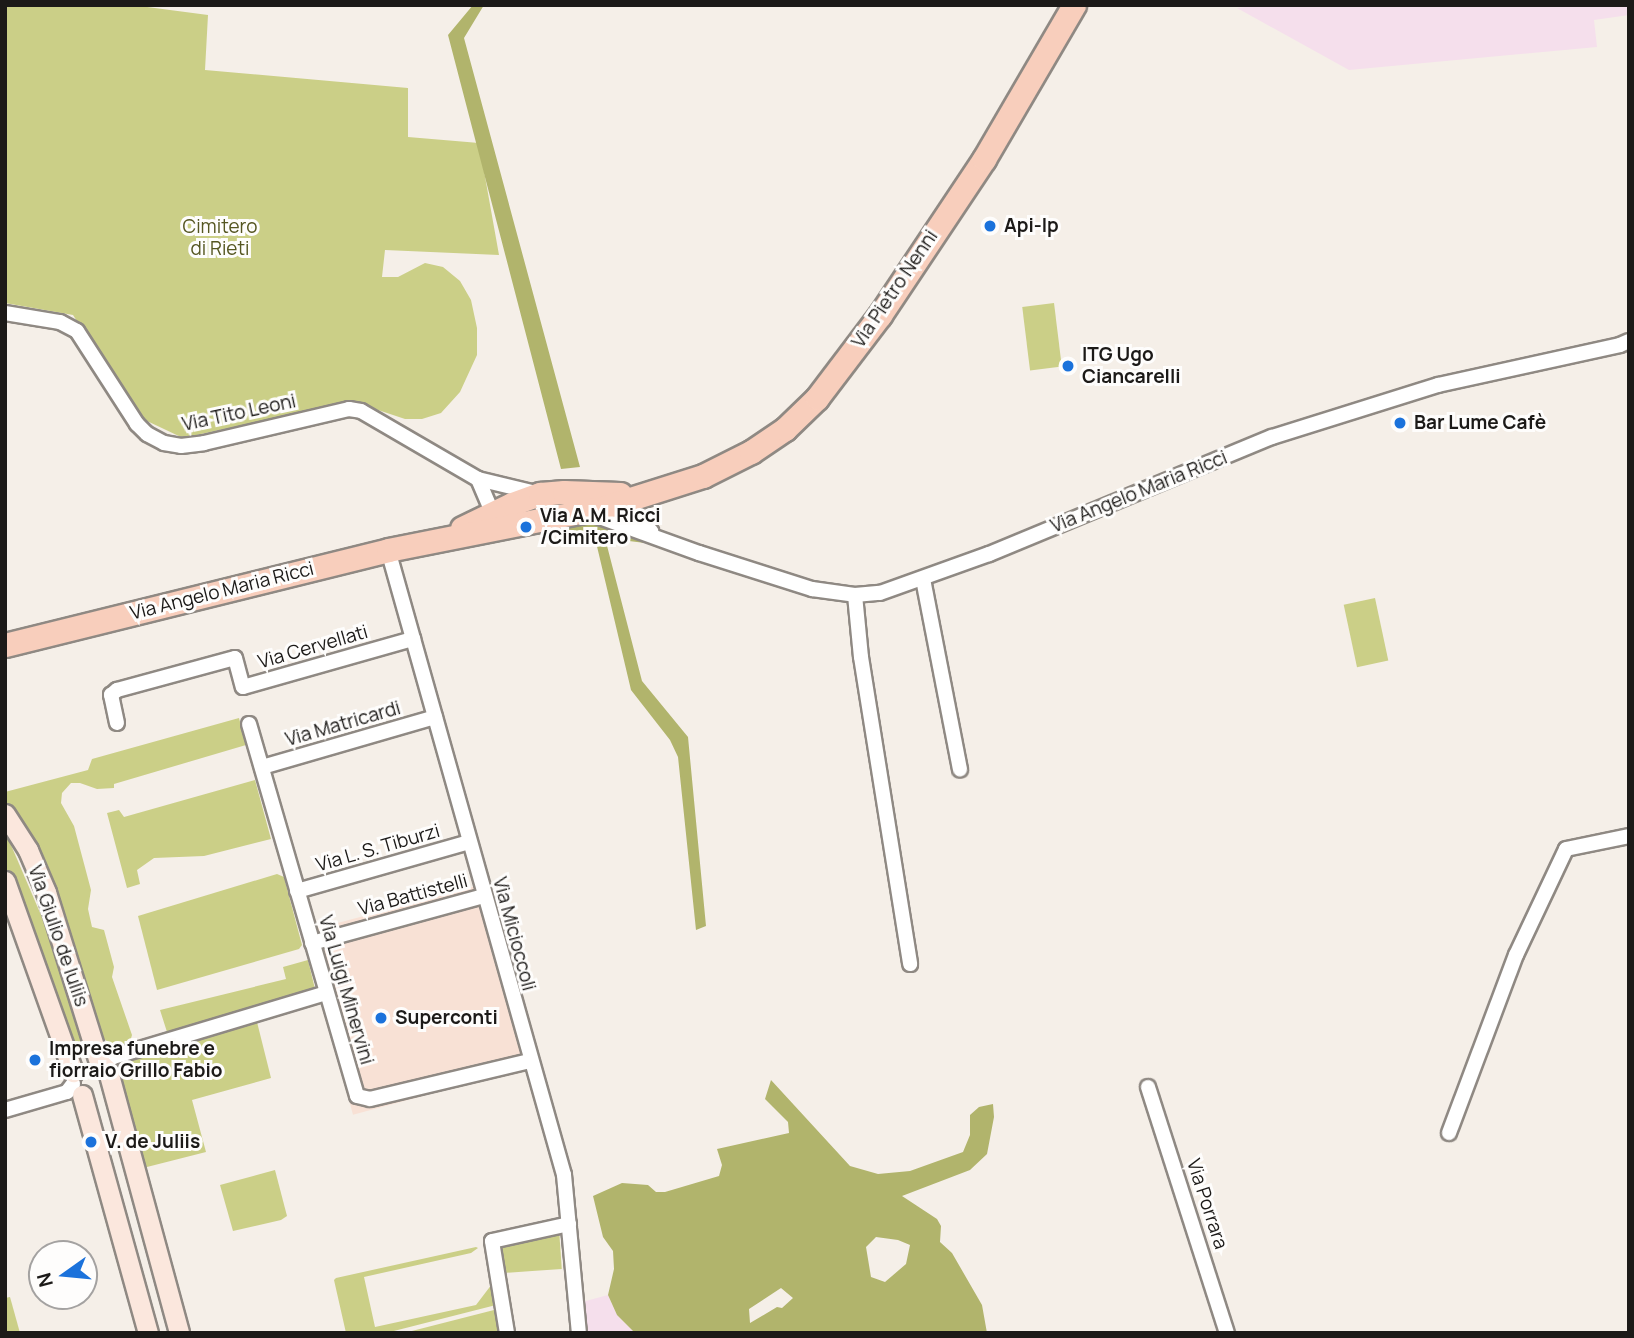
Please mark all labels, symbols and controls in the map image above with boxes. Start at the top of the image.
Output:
place label: Api-Ip [1004,215,1059,237]
park label: Cimitero di Rieti [183,216,257,260]
marker: Api-Ip [982,218,998,234]
street label: Via Pietro Nenni [847,226,943,352]
place label: ITG Ugo Ciancarelli [1082,344,1181,388]
marker: ITG Ugo Ciancarelli [1060,358,1076,374]
street label: Via Tito Leoni [180,390,298,436]
place label: Bar Lume Cafè [1414,412,1546,434]
marker: Bar Lume Cafè [1392,415,1408,431]
street label: Via Angelo Maria Ricci [1047,446,1231,538]
place label: Via A.M. Ricci /Cimitero [540,505,661,549]
marker: Via A.M. Ricci /Cimitero [518,519,534,535]
street label: Via Angelo Maria Ricci [128,557,316,625]
street label: Via Cervellati [255,620,371,674]
street label: Via Matricardi [283,697,403,751]
street label: Via L. S. Tiburzi [313,819,443,877]
street label: Via Giulio de Iuliis [23,862,93,1010]
street label: Via Battistelli [356,869,470,921]
street label: Via Micioccoli [488,875,540,993]
street label: Via Luigi Minervini [314,913,378,1067]
place label: Superconti [395,1007,498,1029]
marker: Superconti [373,1010,389,1026]
place label: Impresa funebre e fiorraio Grillo Fabio [49,1038,223,1082]
marker: Impresa funebre e fiorraio Grillo Fabio [27,1052,43,1068]
place label: V. de Juliis [105,1131,200,1153]
marker: V. de Juliis [83,1134,99,1150]
street label: Via Porrara [1182,1156,1232,1252]
north arrow [28,1240,98,1310]
text: N [30,1270,59,1290]

